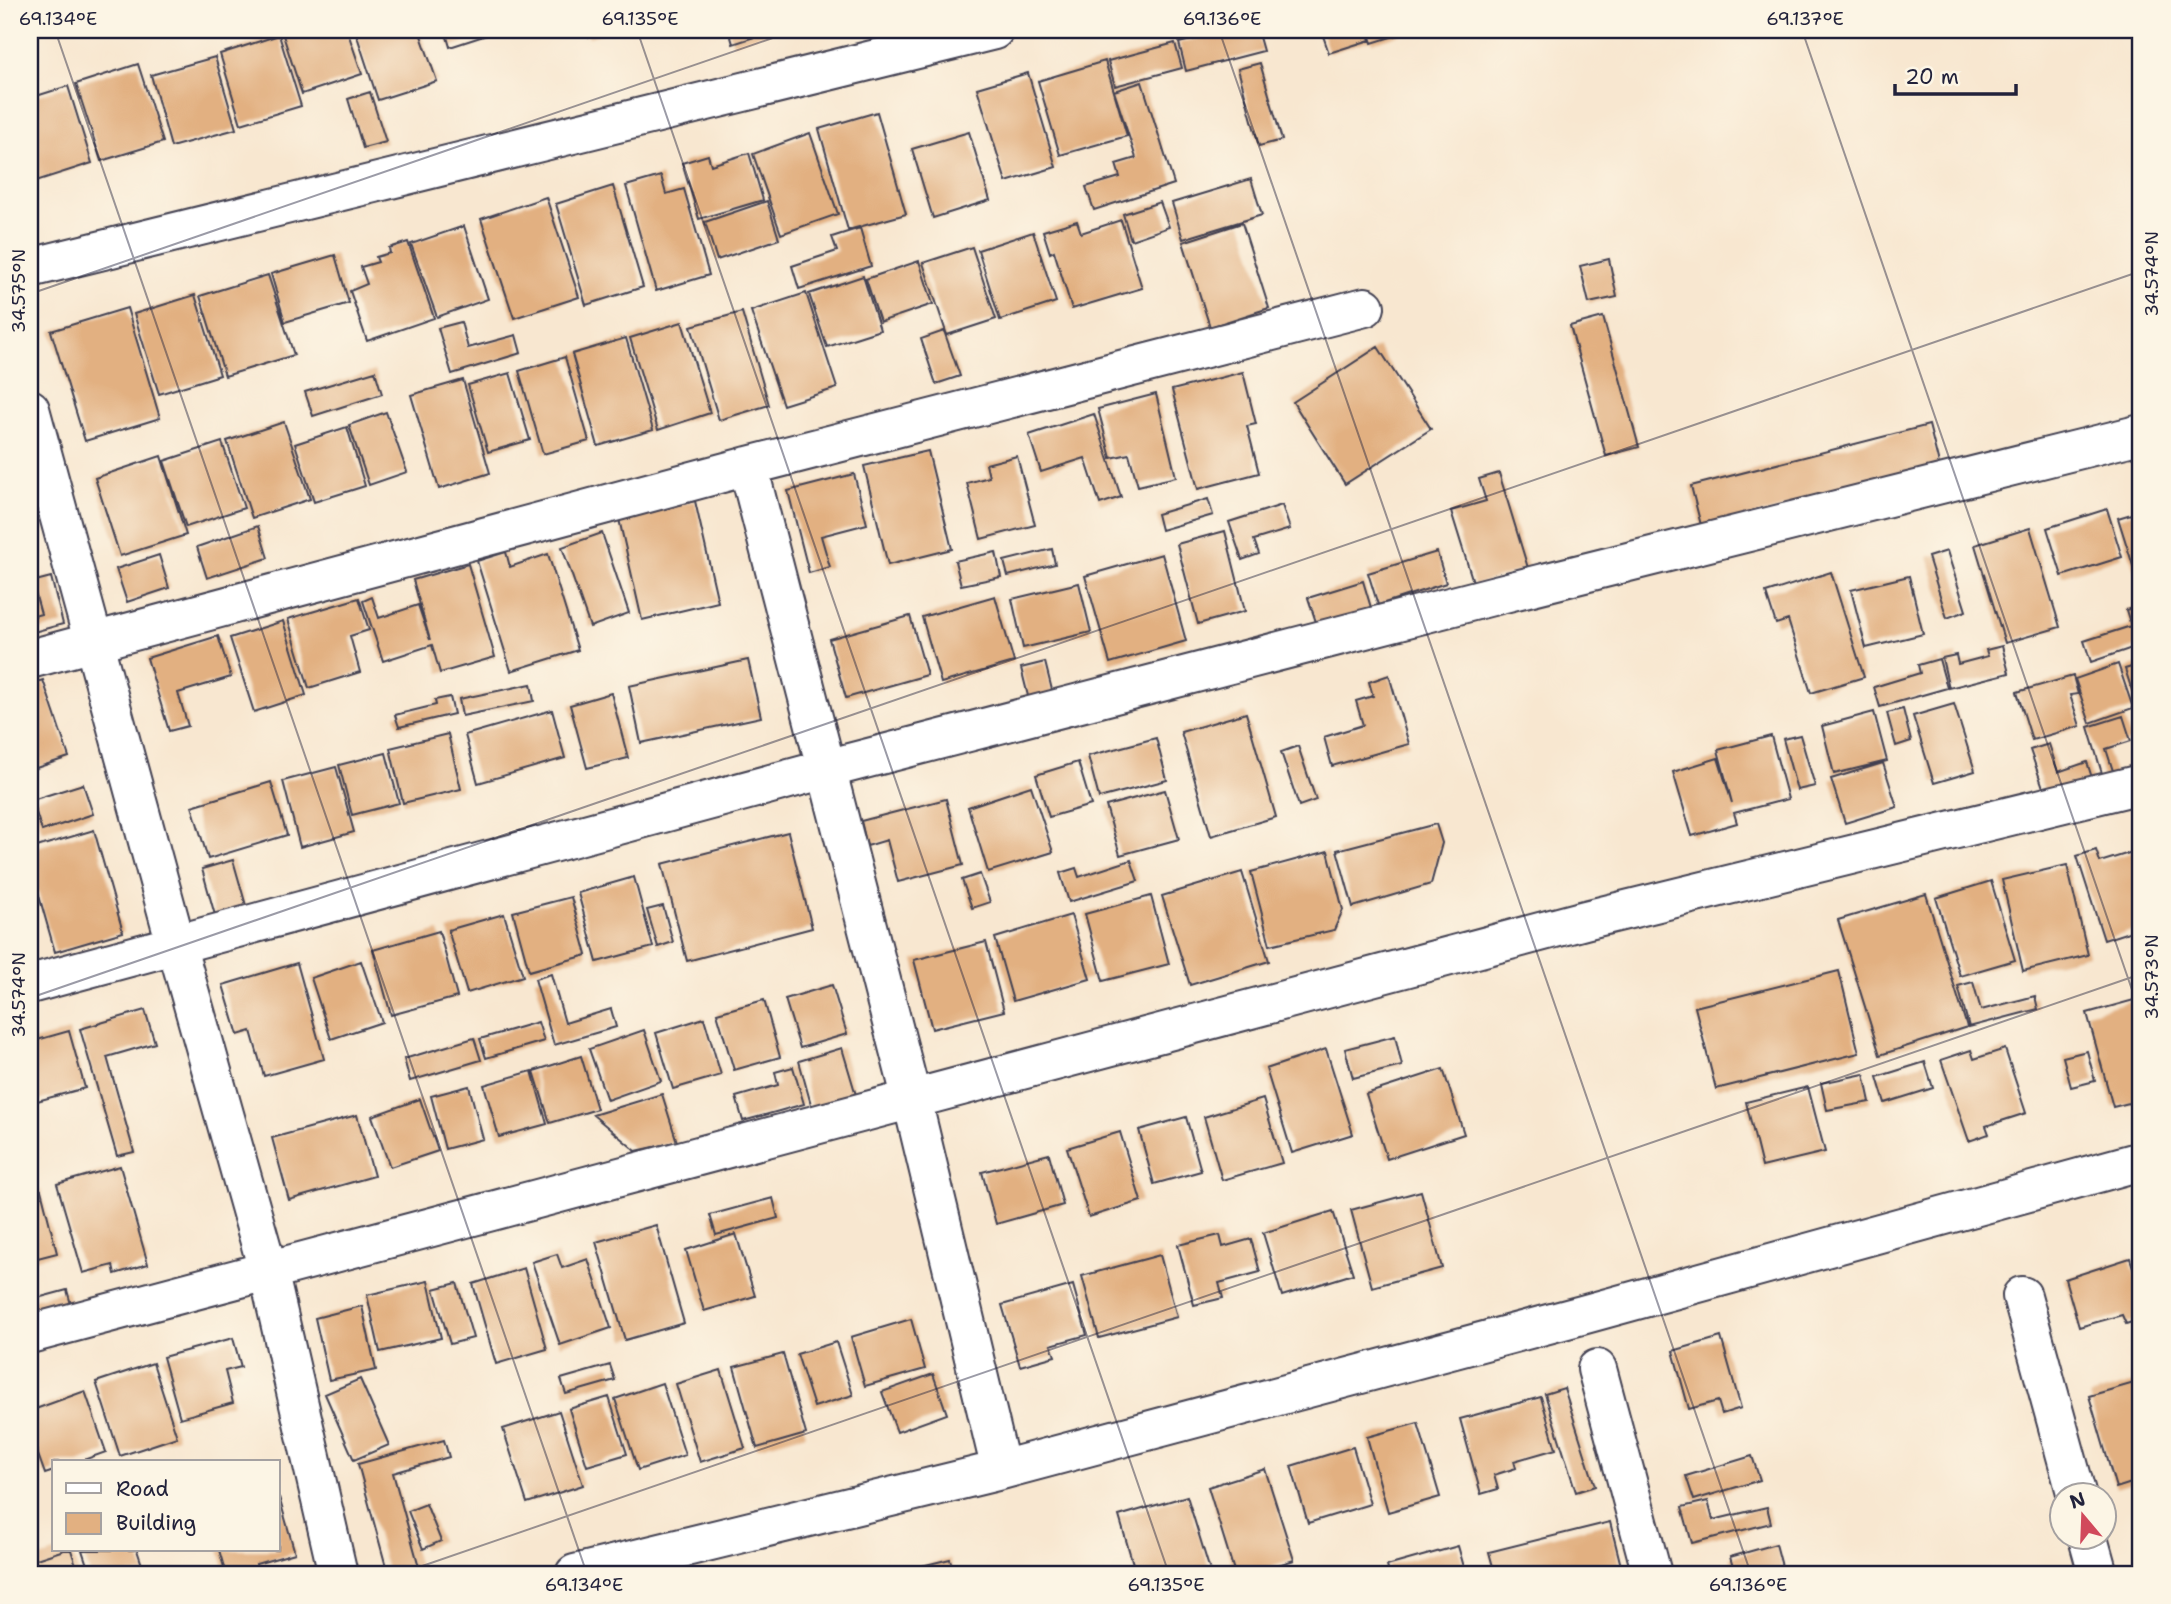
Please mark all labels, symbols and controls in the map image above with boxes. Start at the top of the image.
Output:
text: 69.134°E [19,7,97,31]
text: 69.135°E [601,7,679,31]
text: 69.136°E [1183,7,1261,31]
text: 69.137°E [1766,7,1844,31]
scale bar [1895,52,2015,96]
text: 20 m [1905,63,1959,91]
text: 34.574°N [2140,231,2164,317]
text: 34.575°N [7,249,31,333]
text: 34.573°N [2140,934,2164,1020]
text: 34.574°N [7,952,31,1038]
legend [52,1460,280,1552]
text: Road [116,1475,169,1503]
north arrow [2048,1482,2118,1552]
text: N [2066,1486,2089,1515]
text: Building [116,1509,196,1537]
text: 69.134°E [545,1573,623,1597]
text: 69.135°E [1127,1573,1205,1597]
text: 69.136°E [1709,1573,1787,1597]

